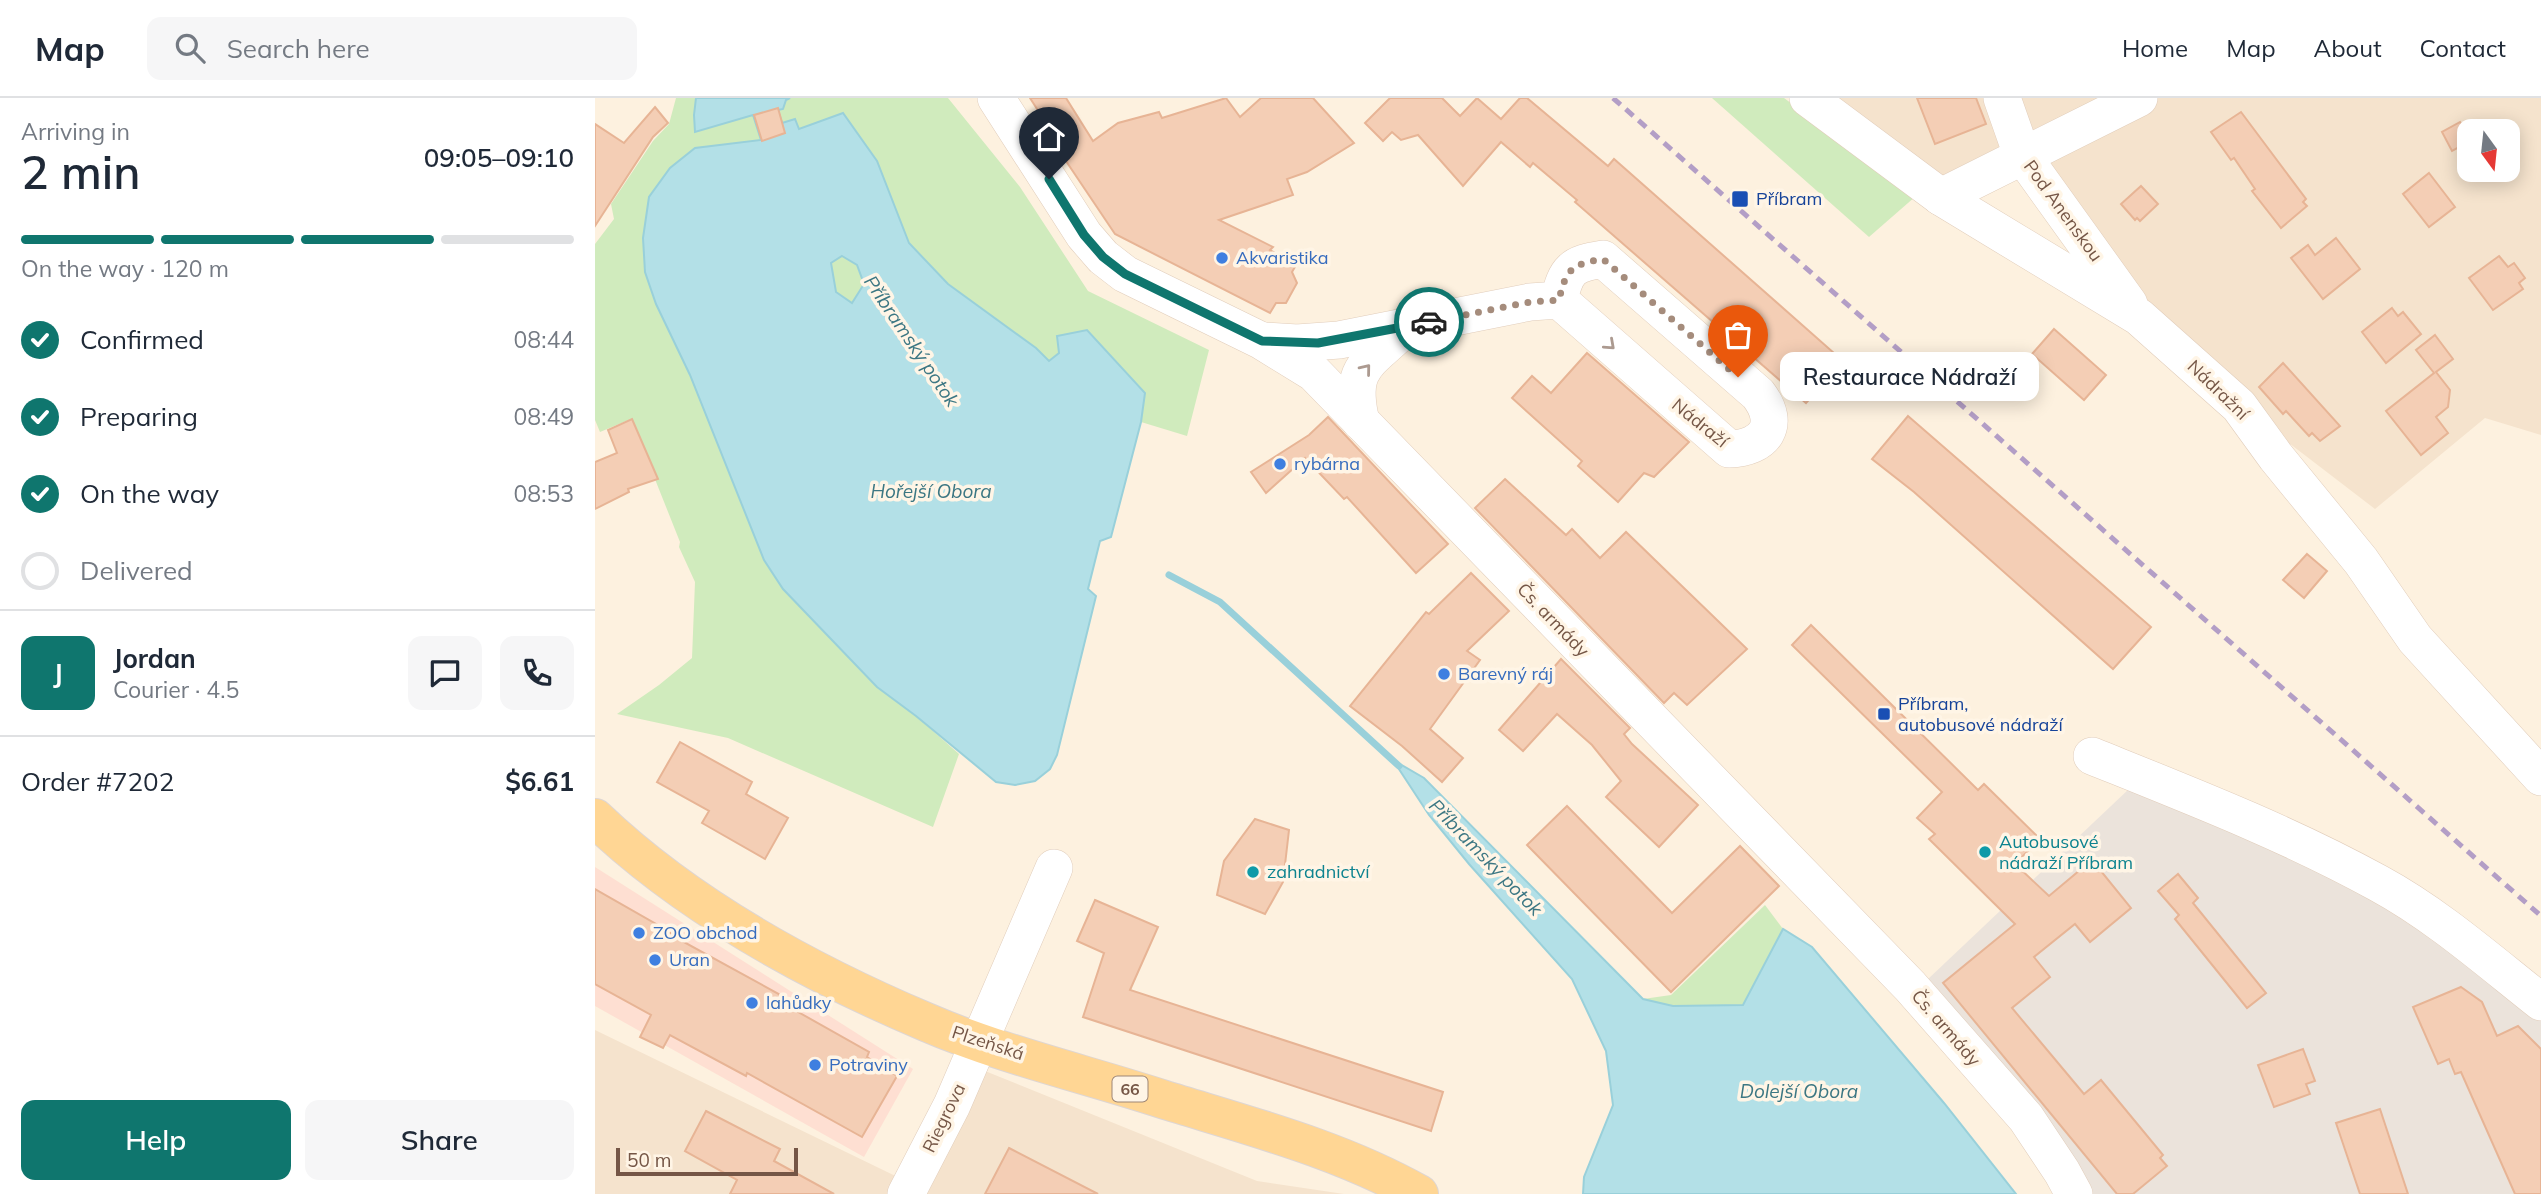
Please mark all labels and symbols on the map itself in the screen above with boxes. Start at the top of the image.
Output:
pin [1019,107,1079,179]
north arrow [2457,119,2520,182]
street label: Pod Anenskou [2019,155,2108,266]
place label: Příbram [1756,187,1822,210]
marker: Příbram [1730,189,1750,209]
place label: Akvaristika [1236,246,1329,269]
marker: Akvaristika [1214,250,1230,266]
water label: Příbramský potok [859,271,966,412]
courier [1394,287,1464,357]
pin [1708,305,1768,377]
one-way arrow [1602,337,1615,350]
callout: Restaurace Nádraží [1780,352,2039,402]
street label: Nádražní [2183,355,2255,426]
one-way arrow [1357,364,1370,376]
street label: Nádraží [1667,393,1734,453]
place label: rybárna [1294,452,1360,475]
marker: rybárna [1272,456,1288,472]
water label: Hořejší Obora [870,479,992,503]
street label: Čs. armády [1512,578,1595,662]
place label: Barevný ráj [1458,662,1553,685]
marker: Barevný ráj [1436,666,1452,682]
place label: Příbram, autobusové nádraží [1898,692,2065,736]
marker: Příbram, autobusové nádraží [1876,706,1892,722]
water label: Příbramský potok [1424,794,1549,921]
place label: Autobusové nádraží Příbram [1999,830,2133,874]
marker: Autobusové nádraží Příbram [1977,844,1993,860]
place label: zahradnictví [1267,860,1371,883]
marker: zahradnictví [1245,864,1261,880]
place label: ZOO obchod [653,921,758,944]
marker: ZOO obchod [631,925,647,941]
place label: Uran [669,948,710,971]
marker: Uran [647,952,663,968]
street label: Čs. armády [1907,985,1986,1071]
place label: lahůdky [766,991,832,1014]
marker: lahůdky [744,995,760,1011]
street label: Plzeňská [949,1020,1027,1065]
place label: Potraviny [829,1053,908,1076]
marker: Potraviny [807,1057,823,1073]
road number: 66 [1113,1077,1147,1102]
street label: Riegrova [917,1079,970,1156]
water label: Dolejší Obora [1740,1079,1858,1103]
scale bar [616,1145,798,1177]

